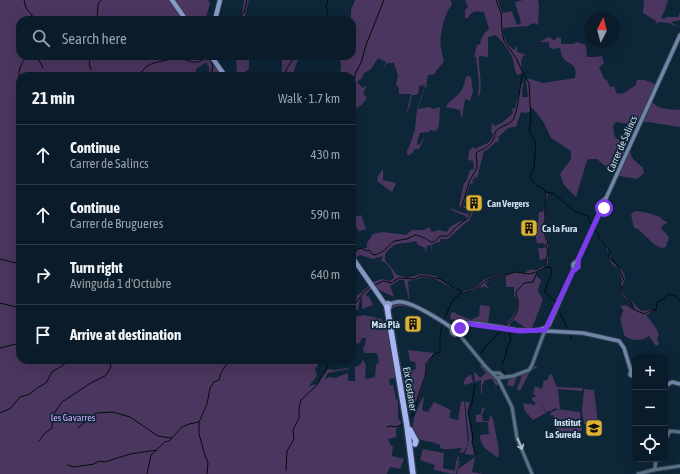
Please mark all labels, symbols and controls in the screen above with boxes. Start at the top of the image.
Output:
north arrow [584,12,620,48]
search box [16,16,356,60]
icon: search [30,27,52,49]
text: Search here [62,30,127,47]
text: 21 min [32,88,75,108]
text: Walk · 1.7 km [278,91,340,106]
street label: Carrer de Salincs [605,114,640,174]
text: Continue [70,139,120,156]
icon: ahead [32,144,54,166]
text: 430 m [311,147,340,162]
text: Carrer de Salincs [70,156,149,171]
building icon: Can Vergers [464,193,484,213]
place label: Can Vergers [487,198,530,209]
text: Continue [70,199,120,216]
route start [595,199,613,217]
icon: ahead [32,204,54,226]
text: 590 m [311,207,340,222]
text: Carrer de Brugueres [70,216,163,231]
building icon: Ca la Fura [519,218,539,238]
place label: Ca la Fura [542,223,578,234]
text: Turn right [70,259,123,276]
icon: right [32,264,54,286]
text: 640 m [311,267,340,282]
text: Avinguda 1 d'Octubre [70,276,171,291]
building icon: Mas Plà [403,314,423,334]
place label: Mas Plà [372,319,400,330]
route end [451,319,469,337]
icon: arrive [32,324,54,346]
text: Arrive at destination [70,326,181,343]
map controls [632,354,668,462]
button: + [632,354,668,390]
street label: Eix Costaner [401,366,419,413]
button: − [632,390,668,426]
park label: les Gavarres [51,412,96,423]
place label: Institut La Sureda [545,417,581,440]
school or university icon: Institut La Sureda [584,418,604,438]
button: locate [632,426,668,462]
one-way arrow [516,438,524,450]

